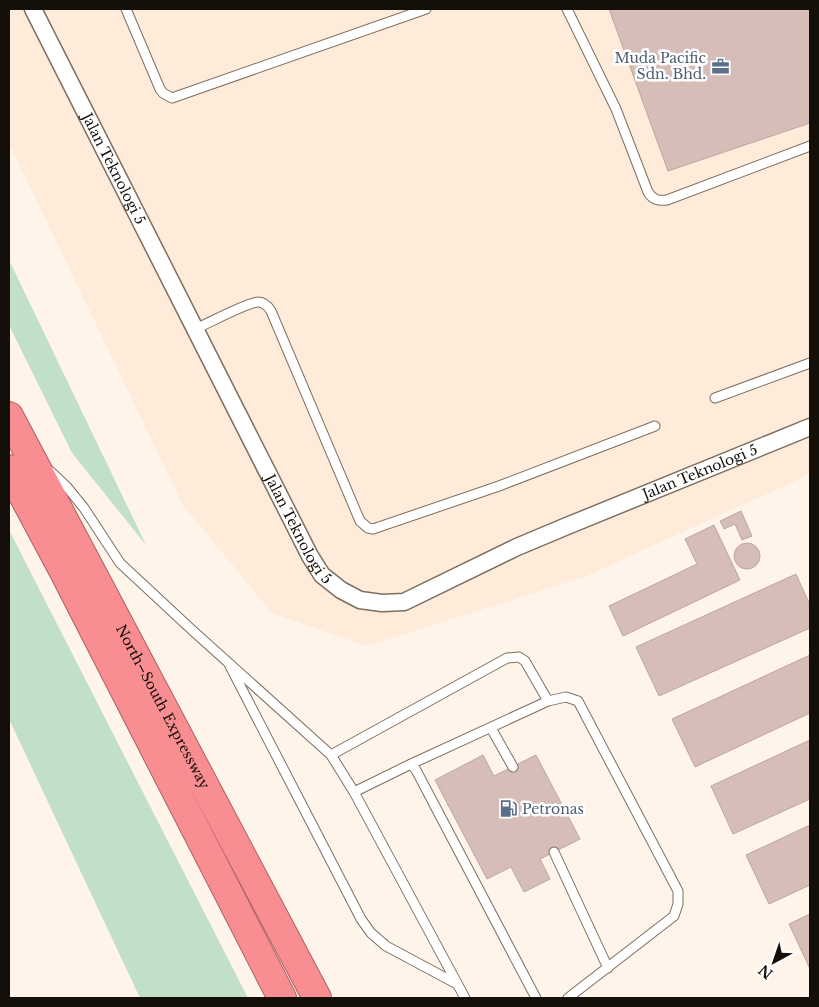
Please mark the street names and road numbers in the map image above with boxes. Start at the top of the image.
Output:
street label: Jalan Teknologi 5 [77,108,150,227]
street label: Jalan Teknologi 5 [638,440,760,504]
street label: Jalan Teknologi 5 [260,470,335,588]
street label: North–South Expressway [112,622,214,792]

